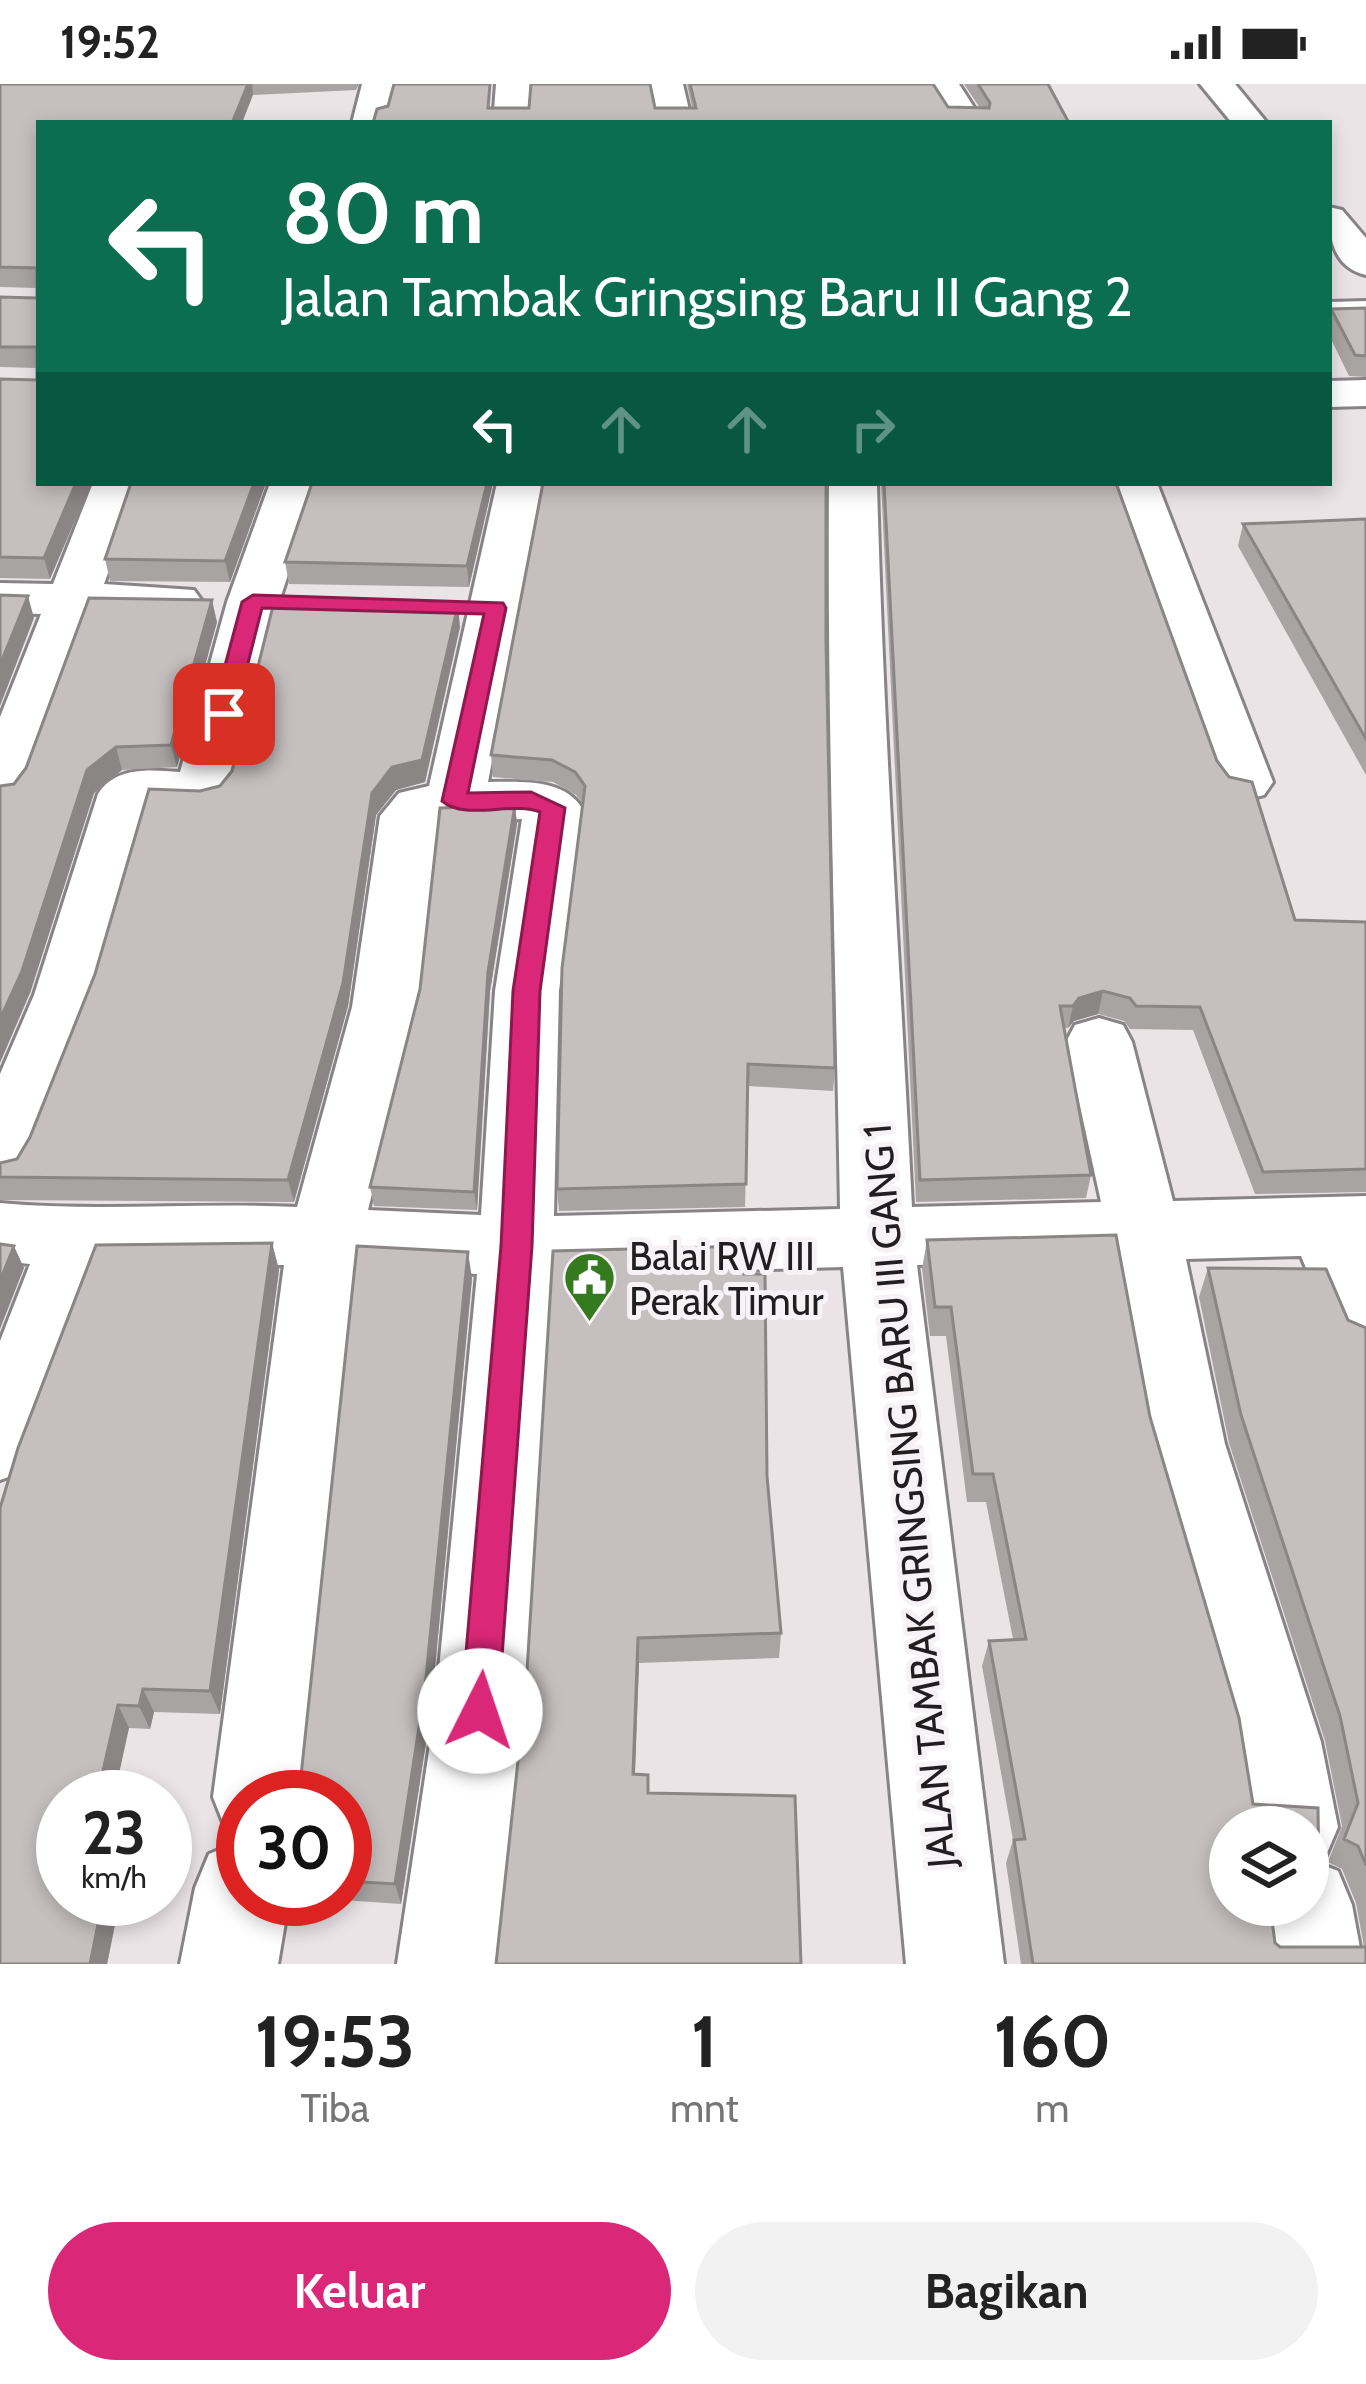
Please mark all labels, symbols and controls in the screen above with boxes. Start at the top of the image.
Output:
text: 19:52 [60,15,160,69]
text: 80 m [282,162,484,264]
icon: left [84,168,240,324]
text: Jalan Tambak Gringsing Baru II Gang 2 [282,264,1133,330]
icon: left [462,396,528,462]
icon: ahead [588,396,654,462]
icon: ahead [714,396,780,462]
icon: right [840,396,906,462]
pin [173,663,275,765]
icon: arrive [191,681,257,747]
street label: JALAN TAMBAK GRINGSING BARU III GANG 1 [853,1122,966,1871]
place label: Balai RW III Perak Timur [629,1232,824,1325]
public building icon: Balai RW III Perak Timur [562,1250,618,1324]
position arrow [417,1648,543,1774]
speed limit sign: 30 [216,1770,372,1926]
text: 23 [82,1796,146,1869]
map controls [1209,1806,1329,1926]
button: layers [1209,1806,1329,1926]
text: km/h [81,1859,147,1896]
text: 19:53 [255,1998,415,2085]
text: 1 [691,1998,718,2085]
text: 160 [993,1998,1111,2085]
text: Tiba [300,2084,369,2132]
text: mnt [670,2084,739,2132]
text: m [1035,2084,1069,2132]
button: Keluar [48,2222,671,2360]
button: Bagikan [695,2222,1318,2360]

